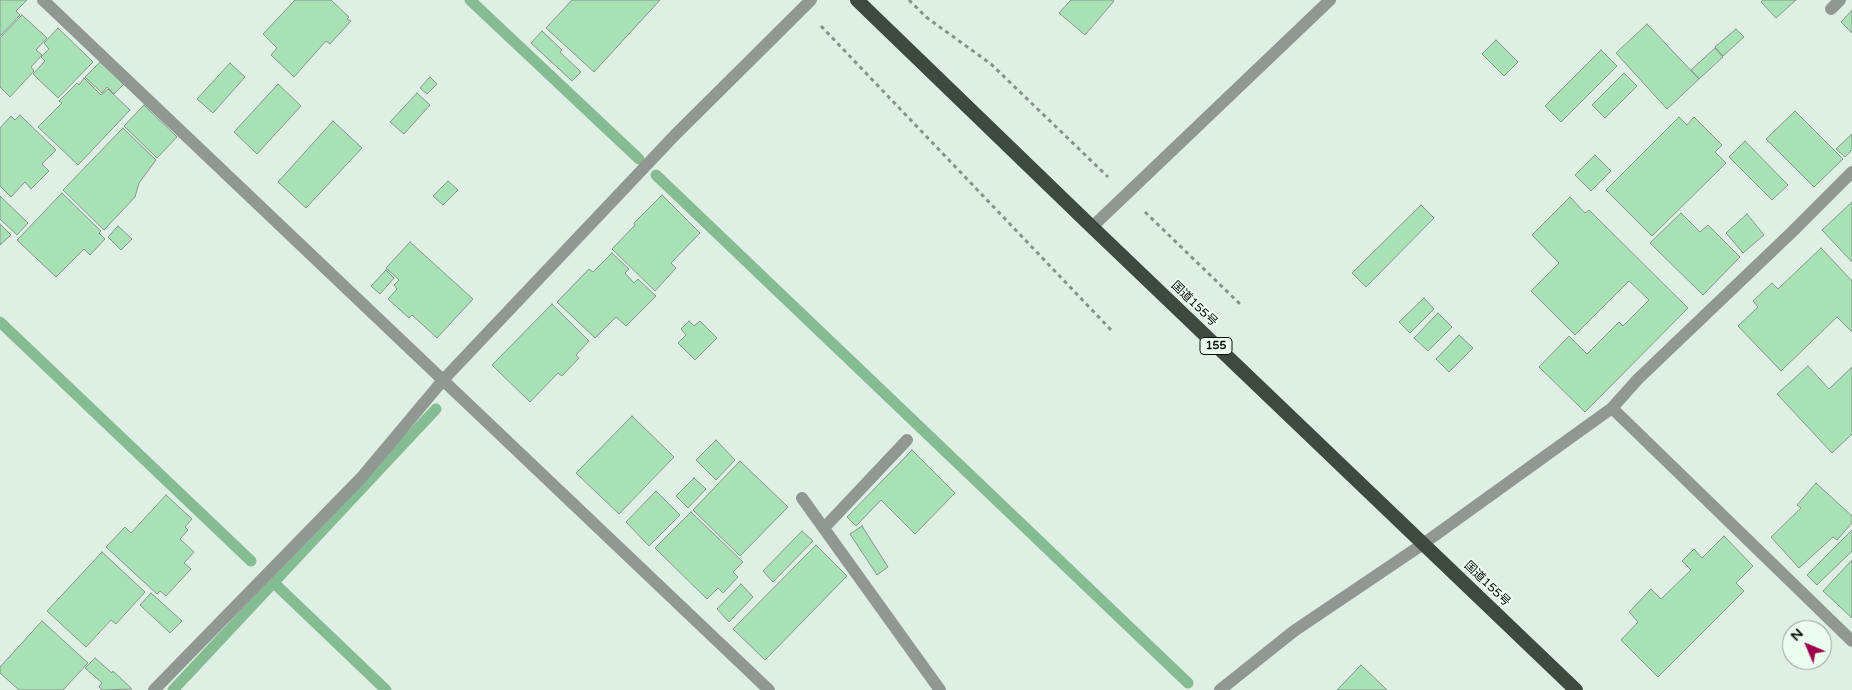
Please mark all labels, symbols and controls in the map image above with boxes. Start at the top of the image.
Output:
street label: 国道155号 [1168,278,1220,330]
road number: 155 [1200,338,1232,354]
street label: 国道155号 [1461,558,1513,610]
north arrow [1782,620,1832,670]
text: N [1787,625,1807,645]

